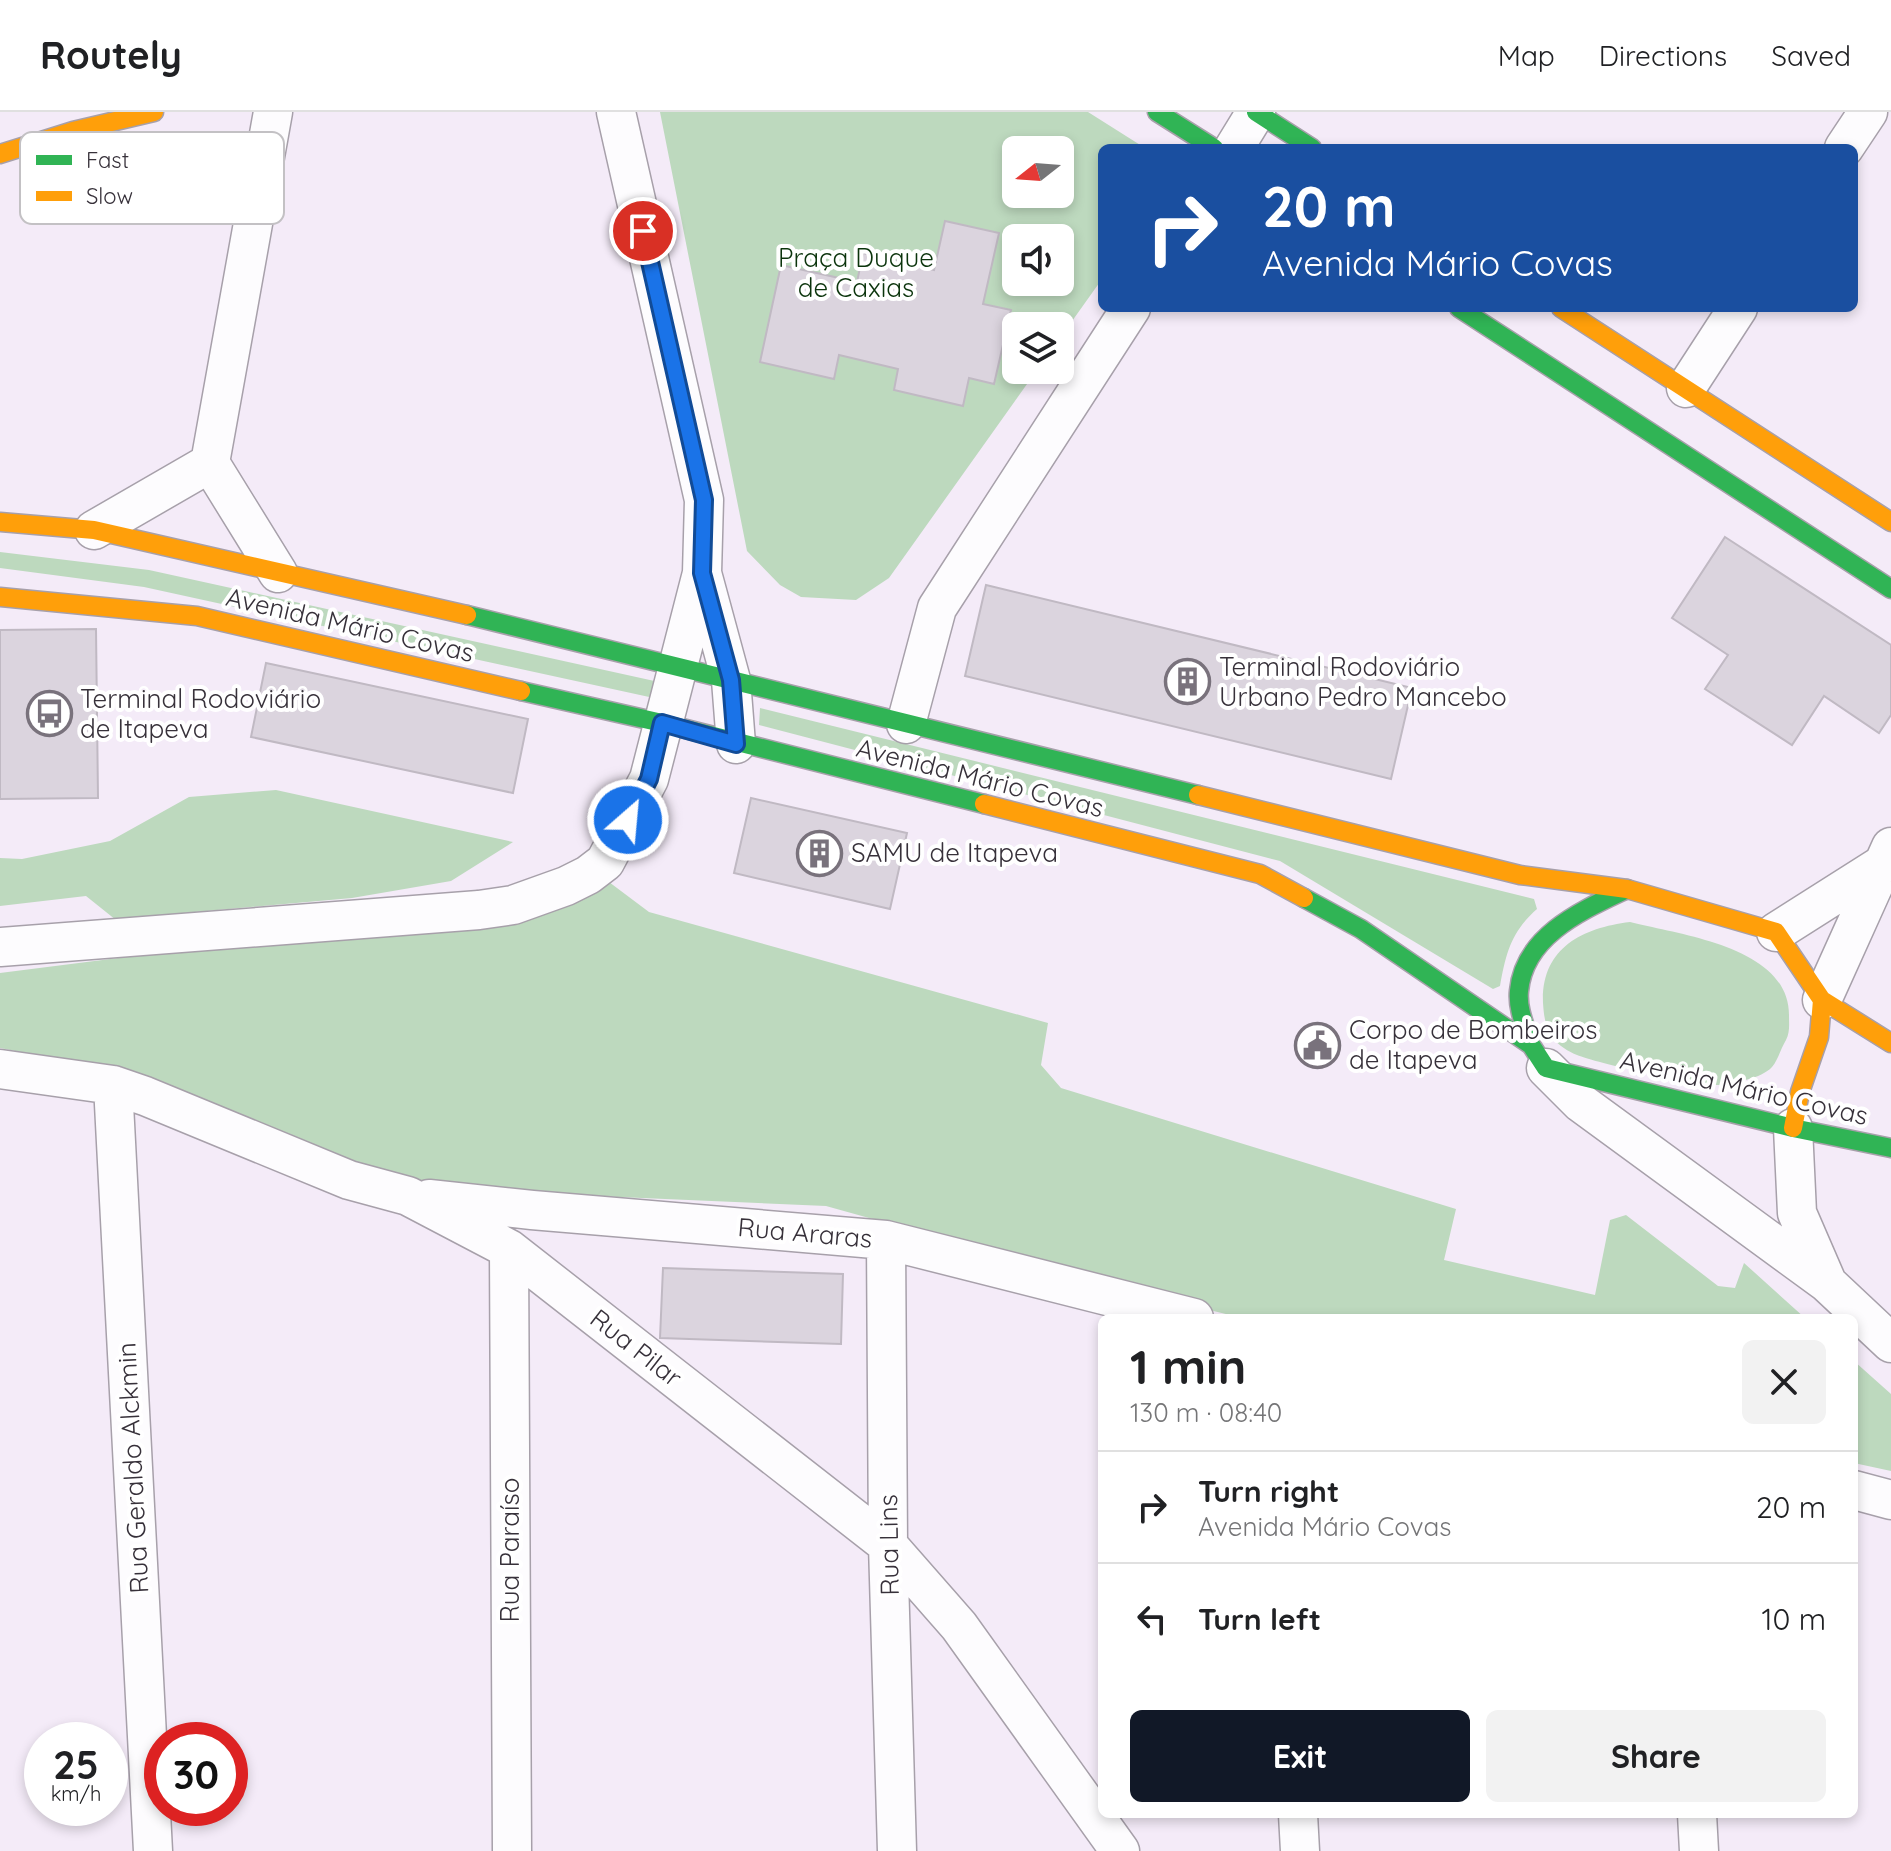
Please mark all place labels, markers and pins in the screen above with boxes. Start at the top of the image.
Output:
pin [609,197,677,265]
place label: Terminal Rodoviário Urbano Pedro Mancebo [1219,650,1507,713]
building icon: Terminal Rodoviário Urbano Pedro Mancebo [1164,658,1212,706]
place label: Terminal Rodoviário de Itapeva [80,682,321,745]
bus stop icon: Terminal Rodoviário de Itapeva [25,690,73,738]
building icon: SAMU de Itapeva [796,829,844,877]
place label: SAMU de Itapeva [851,836,1058,869]
place label: Corpo de Bombeiros de Itapeva [1349,1013,1597,1076]
public building icon: Corpo de Bombeiros de Itapeva [1294,1021,1342,1069]

